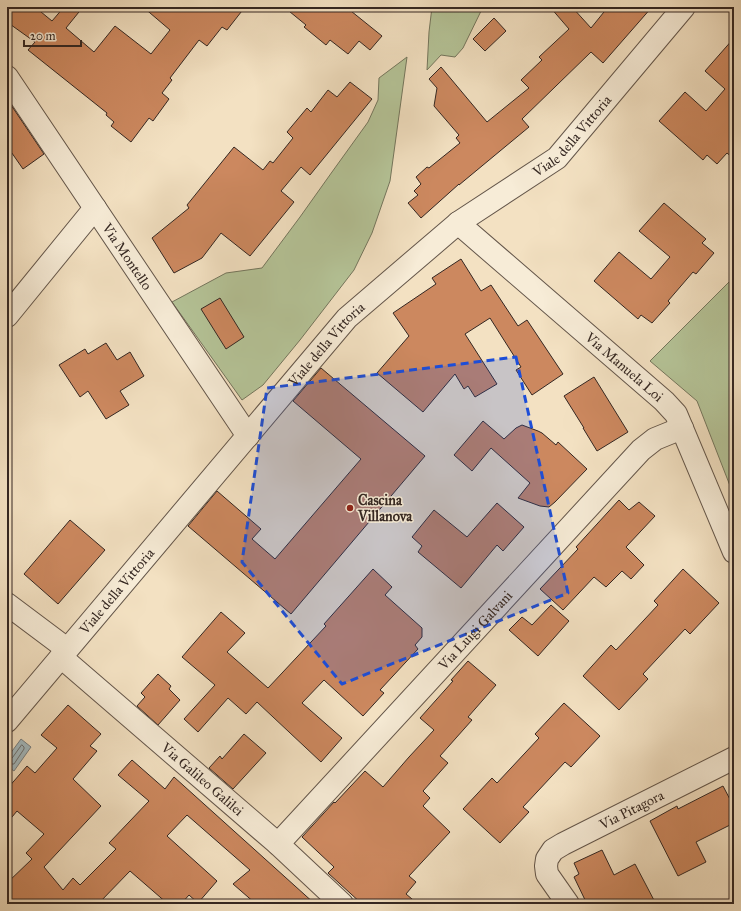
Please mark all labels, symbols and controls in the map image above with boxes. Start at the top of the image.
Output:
scale bar [24,22,81,48]
text: 20 m [30,29,56,43]
street label: Viale della Vittoria [529,92,615,181]
street label: Via Montello [98,219,155,293]
street label: Viale della Vittoria [284,299,368,391]
street label: Via Manuela Loi [581,328,667,406]
place label: Cascina Villanova [357,492,413,525]
marker: Cascina Villanova [345,503,355,513]
street label: Viale della Vittoria [75,545,158,639]
street label: Via Luigi Galvani [434,587,516,674]
street label: Via Galileo Galilei [157,739,247,820]
street label: Via Pitagora [596,787,667,834]

